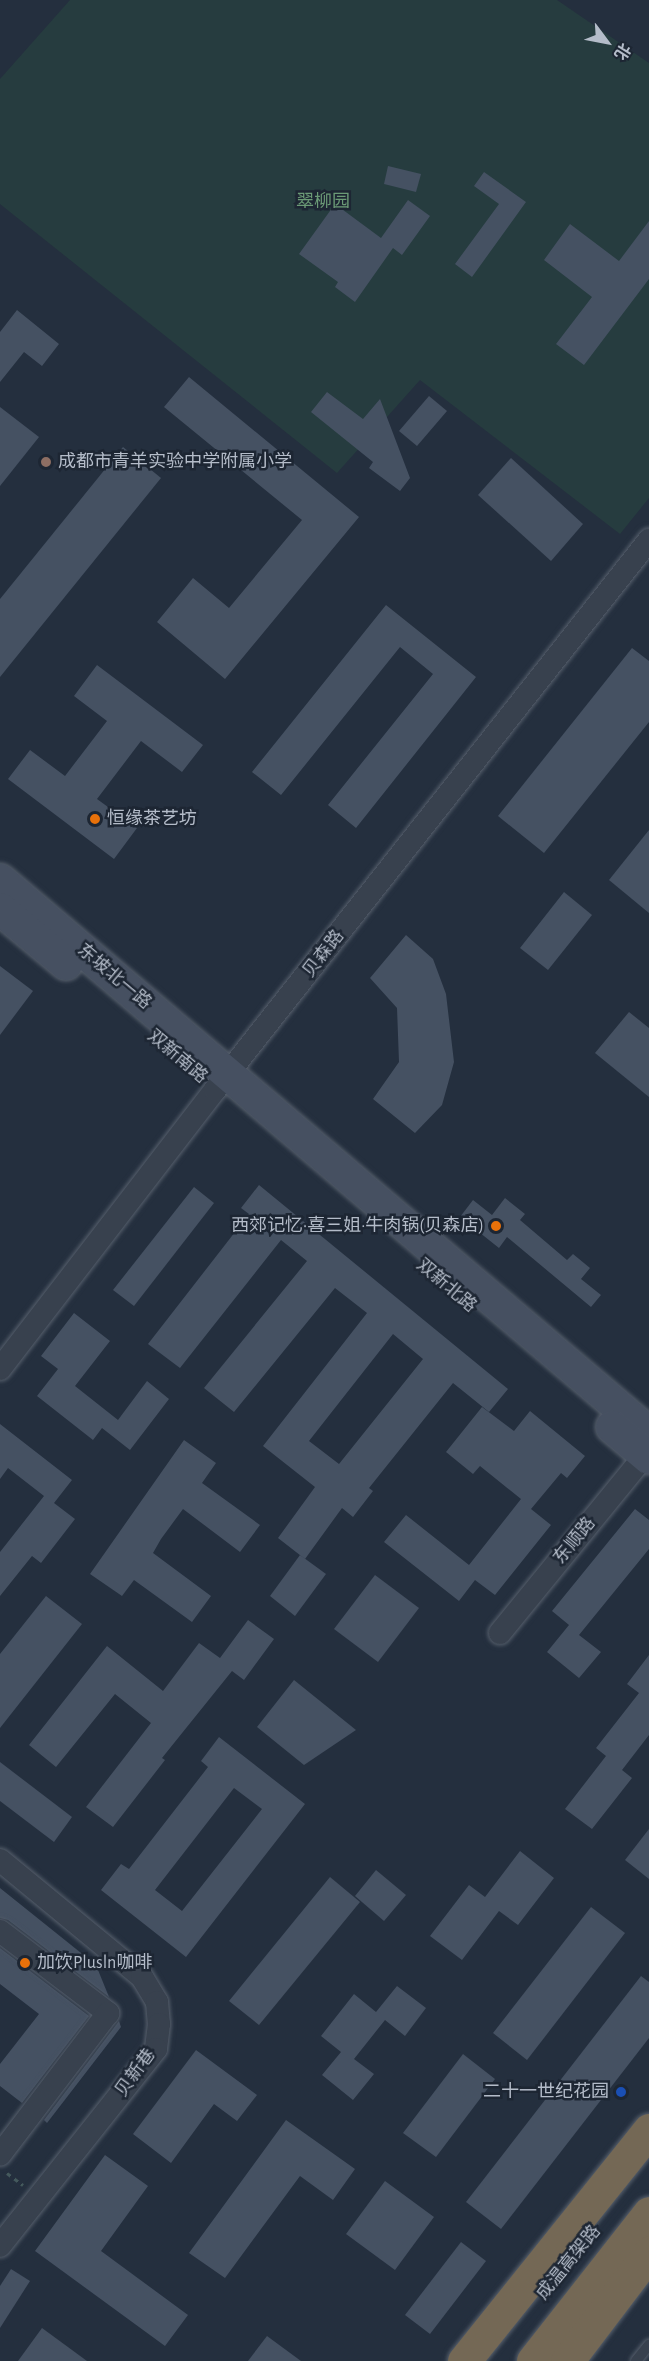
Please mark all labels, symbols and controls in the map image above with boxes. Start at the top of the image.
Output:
north arrow [577,12,637,72]
text: 北 [611,41,633,63]
park label: 翠柳园 [296,191,350,213]
place label: 成都市青羊实验中学附属小学 [58,451,292,473]
marker: 成都市青羊实验中学附属小学 [39,455,53,469]
place label: 恒缘茶艺坊 [107,808,197,830]
marker: 恒缘茶艺坊 [88,812,102,826]
street label: 贝森路 [299,926,349,982]
street label: 东坡北一路 [73,940,155,1014]
street label: 双新南路 [142,1026,212,1088]
place label: 西郊记忆·喜三姐·牛肉锅(贝森店) [231,1215,484,1237]
marker: 西郊记忆·喜三姐·牛肉锅(贝森店) [489,1219,503,1233]
street label: 双新北路 [411,1255,481,1317]
street label: 东顺路 [550,1513,600,1569]
place label: 加饮Plusln咖啡 [37,1952,152,1974]
marker: 加饮Plusln咖啡 [18,1956,32,1970]
street label: 贝新巷 [111,2045,161,2101]
place label: 二十一世纪花园 [483,2081,609,2103]
marker: 二十一世纪花园 [614,2085,628,2099]
street label: 成温高架路 [532,2221,606,2305]

